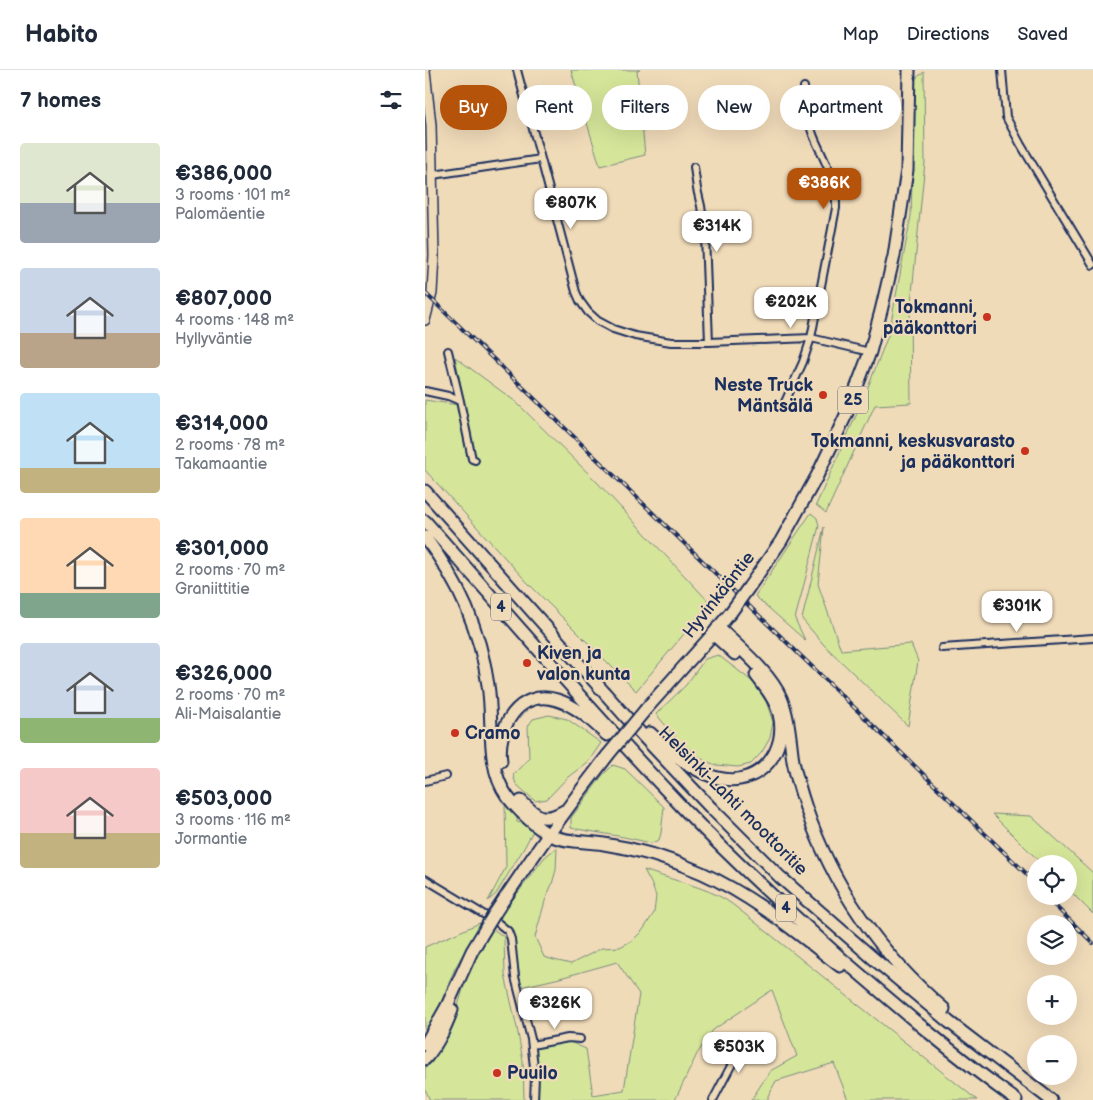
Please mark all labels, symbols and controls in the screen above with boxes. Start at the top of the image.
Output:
text: Habito [25,20,98,49]
text: Map [843,24,879,45]
text: Directions [907,24,989,45]
text: Saved [1017,24,1068,45]
chip: Buy [440,85,507,130]
chip: Rent [517,85,592,130]
chip: Filters [602,85,688,130]
chip: New [698,85,770,130]
chip: Apartment [780,85,901,130]
icon: filters [377,86,405,114]
text: 7 homes [20,88,101,113]
text: €386,000 [175,161,272,186]
icon: home [60,163,120,223]
pin: €386K [789,168,859,210]
text: €386K [798,174,850,193]
text: 3 rooms · 101 m² [175,186,291,205]
pin: €807K [536,188,606,230]
text: €807K [545,194,597,213]
text: Palomäentie [175,205,265,224]
pin: €314K [682,210,752,253]
text: €314K [693,217,741,236]
text: €807,000 [175,286,272,311]
pin: €202K [756,286,826,329]
icon: home [60,288,120,348]
text: €202K [765,293,817,312]
place label: Tokmanni, pääkonttori [883,297,977,339]
text: 4 rooms · 148 m² [175,311,294,330]
marker: Tokmanni, pääkonttori [981,311,993,323]
text: Hyllyväntie [175,330,252,349]
place label: Neste Truck Mäntsälä [714,375,814,417]
road number: 25 [838,386,868,414]
marker: Neste Truck Mäntsälä [817,389,829,401]
text: €314,000 [175,411,268,436]
icon: home [60,413,120,473]
place label: Tokmanni, keskusvarasto ja pääkonttori [811,431,1015,473]
text: 2 rooms · 78 m² [175,436,285,455]
marker: Tokmanni, keskusvarasto ja pääkonttori [1019,445,1031,457]
text: Takamaantie [175,455,267,474]
text: €301,000 [175,536,269,561]
icon: home [60,538,120,598]
street label: Hyvinkääntie [679,547,759,642]
text: 2 rooms · 70 m² [175,561,285,580]
text: Graniittitie [175,580,250,599]
pin: €301K [982,590,1052,633]
road number: 4 [491,594,511,620]
text: €301K [993,597,1042,616]
place label: Kiven ja valon kunta [536,643,631,685]
marker: Kiven ja valon kunta [521,657,533,669]
text: €326,000 [175,661,272,686]
icon: home [60,663,120,723]
text: 2 rooms · 70 m² [175,686,285,705]
text: Ali-Maisalantie [175,705,281,724]
street label: Helsinki-Lahti moottoritie [654,722,812,880]
place label: Cramo [465,723,520,744]
marker: Cramo [449,727,461,739]
text: €503,000 [175,786,272,811]
icon: home [60,788,120,848]
text: 3 rooms · 116 m² [175,811,291,830]
text: Jormantie [175,830,247,849]
map controls [1027,855,1077,1085]
button: locate [1027,855,1077,905]
road number: 4 [776,894,796,921]
button: layers [1027,915,1077,965]
button: + [1027,975,1077,1025]
pin: €326K [520,988,590,1030]
text: €326K [529,994,581,1013]
pin: €503K [704,1032,774,1074]
button: − [1027,1035,1077,1085]
text: €503K [713,1038,765,1057]
place label: Puuilo [507,1063,558,1084]
marker: Puuilo [491,1067,503,1079]

